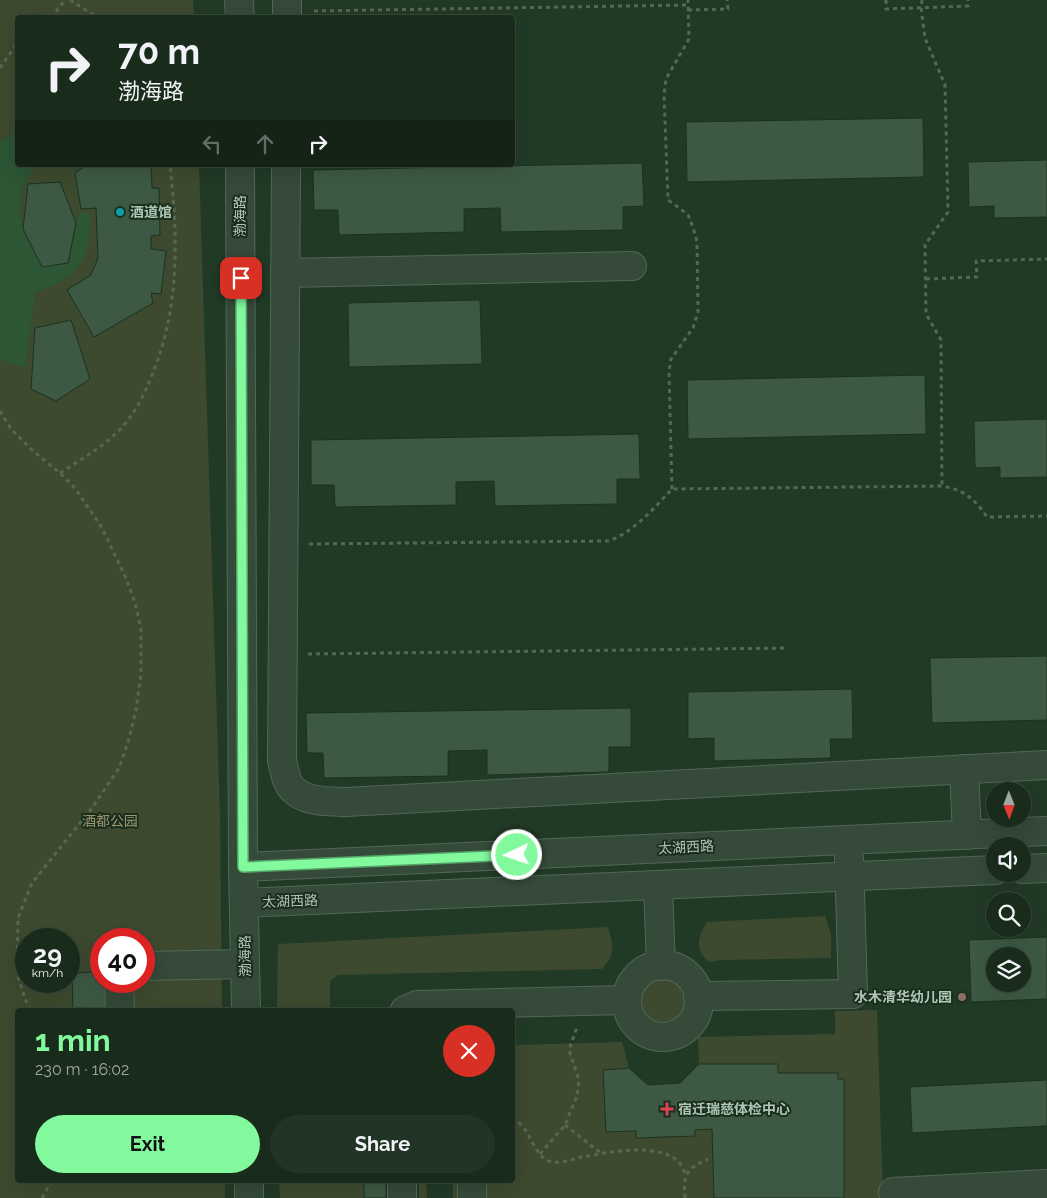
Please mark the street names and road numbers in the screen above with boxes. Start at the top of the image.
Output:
street label: 渤海路 [232,195,248,237]
street label: 太湖西路 [658,838,714,856]
street label: 太湖西路 [262,892,318,910]
street label: 渤海路 [237,935,253,977]

